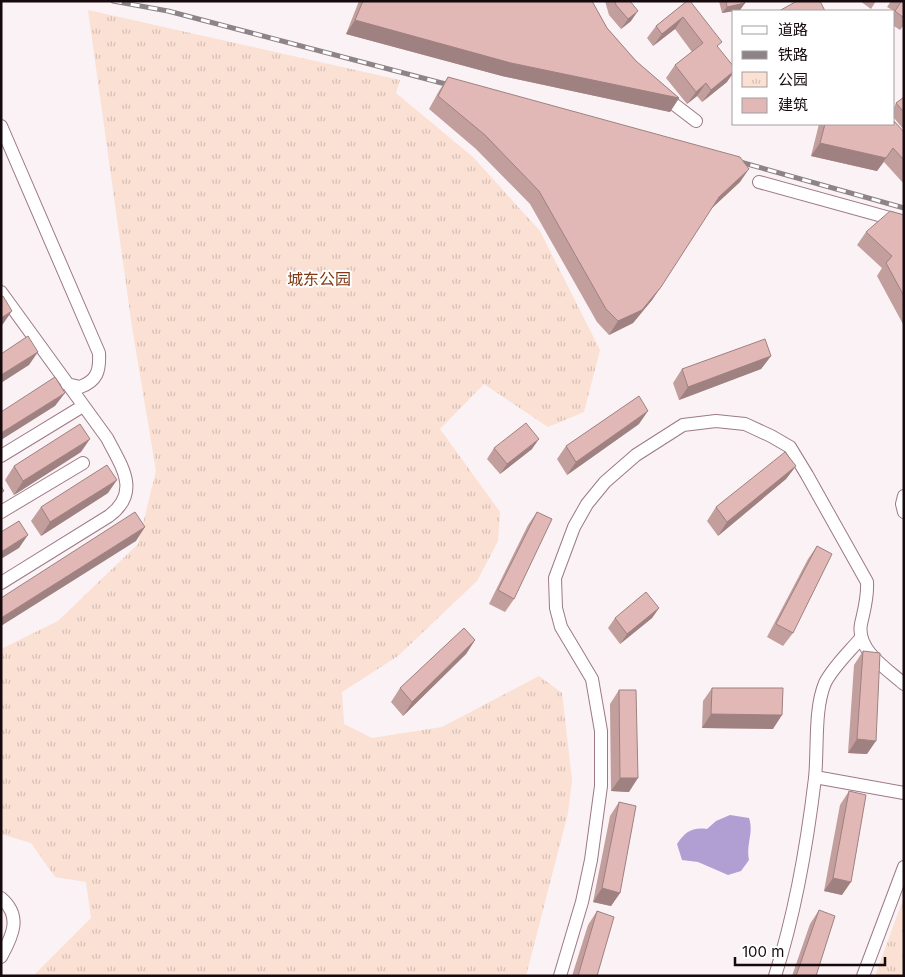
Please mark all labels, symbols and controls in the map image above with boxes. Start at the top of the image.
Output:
legend [732,10,895,125]
text: 道路 [778,20,808,39]
text: 铁路 [778,45,808,64]
text: 公园 [778,70,808,89]
text: 建筑 [778,95,808,114]
park label: 城东公园 [287,269,351,289]
scale bar [735,934,885,966]
text: 100 m [742,942,784,961]

